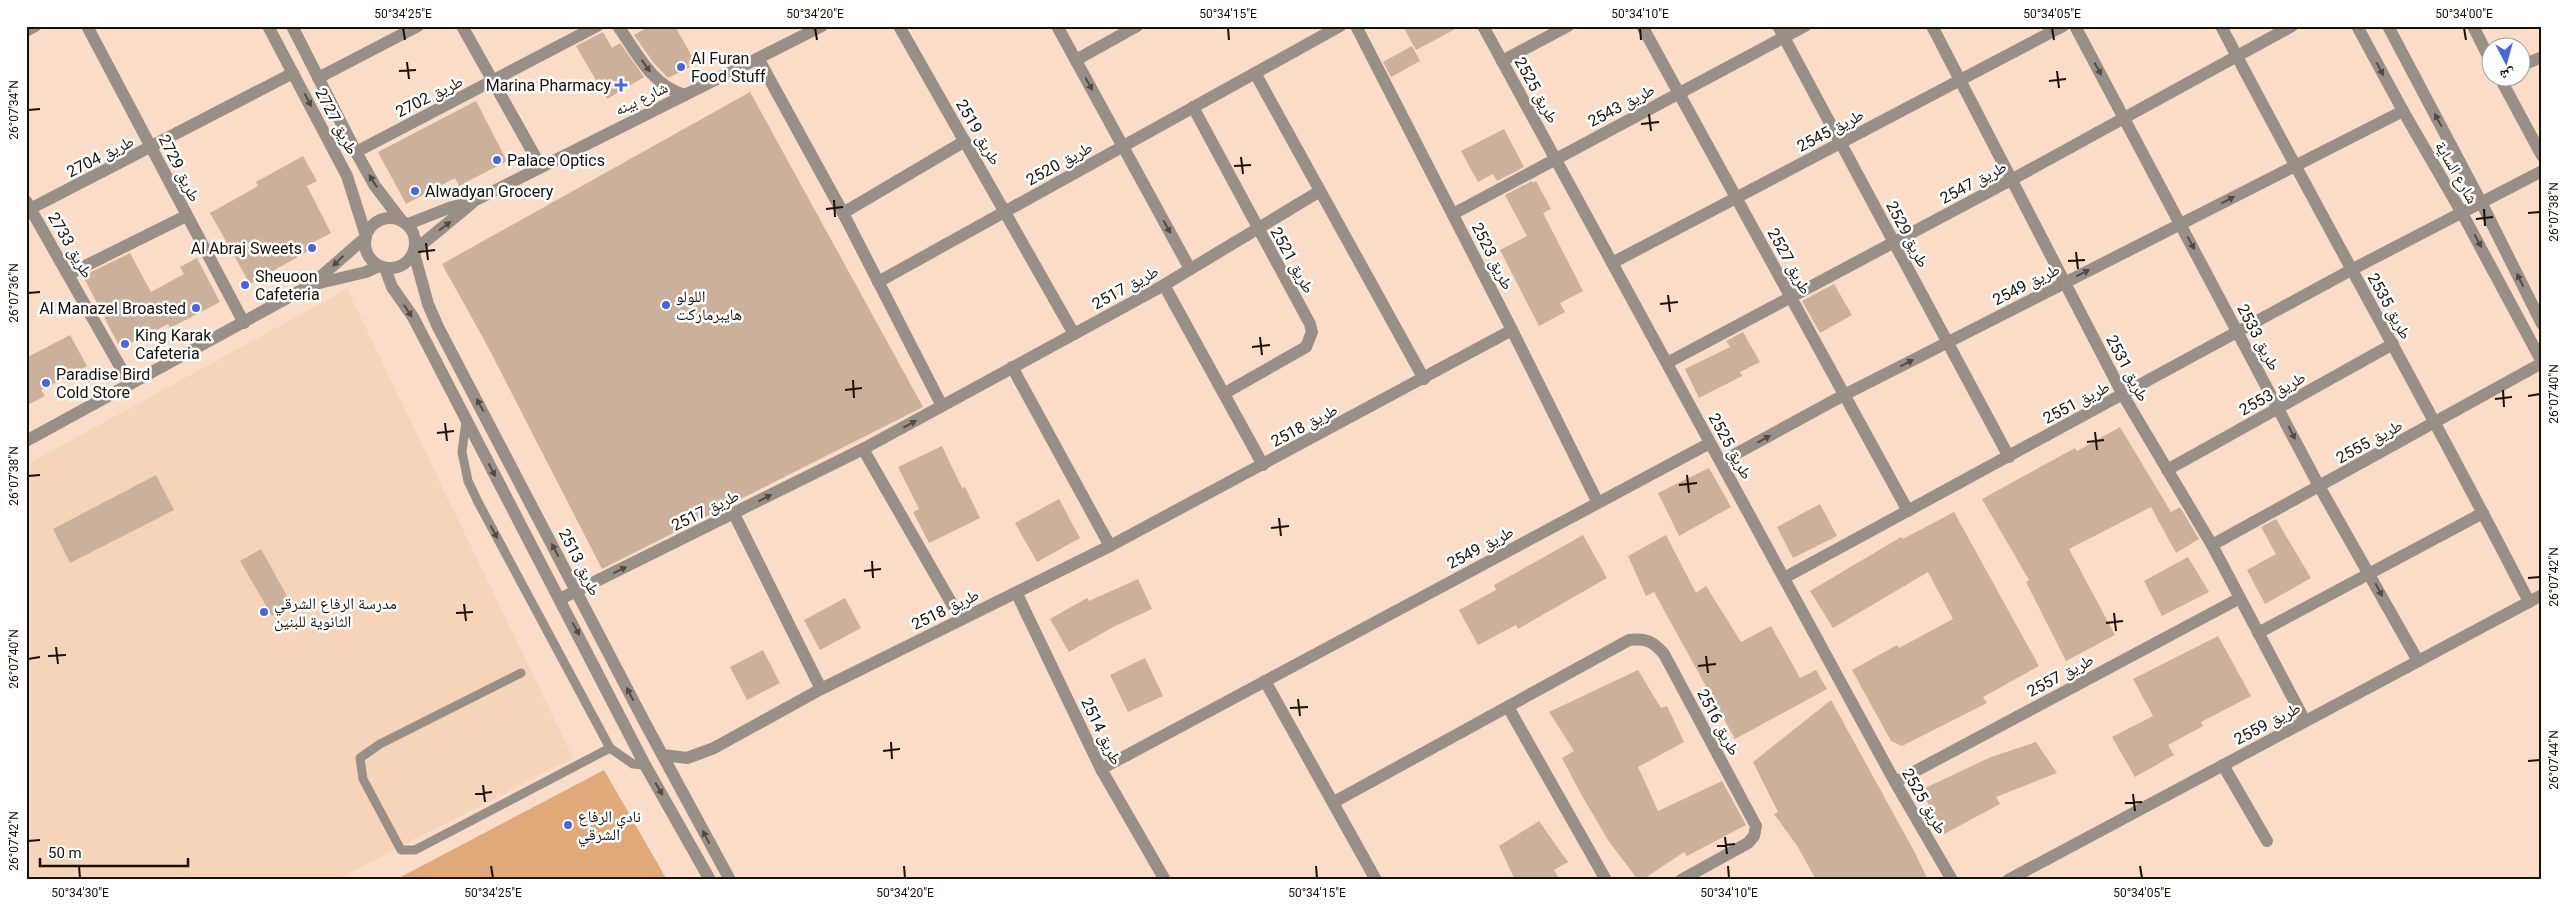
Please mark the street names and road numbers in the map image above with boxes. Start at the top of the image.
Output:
street label: طريق 2525 [1510,54,1563,127]
street label: طريق 2702 [393,71,466,122]
street label: شارع بينه [612,78,671,120]
street label: طريق 2543 [1585,80,1658,132]
street label: طريق 2727 [310,85,362,158]
street label: طريق 2519 [951,96,1005,169]
street label: طريق 2545 [1794,105,1867,157]
street label: طريق 2704 [64,131,137,182]
street label: طريق 2729 [154,132,205,205]
street label: طريق 2520 [1023,137,1096,190]
street label: شارع الساية [2430,138,2482,207]
street label: طريق 2547 [1937,157,2010,209]
street label: طريق 2529 [1881,198,1933,271]
street label: طريق 2733 [43,209,97,282]
street label: طريق 2523 [1467,220,1518,293]
street label: طريق 2521 [1266,224,1319,297]
street label: طريق 2527 [1763,225,1816,298]
street label: طريق 2549 [1990,259,2063,310]
street label: طريق 2517 [1089,261,1162,314]
street label: طريق 2535 [2363,270,2416,343]
street label: طريق 2533 [2232,301,2284,374]
street label: طريق 2531 [2101,332,2153,405]
street label: طريق 2553 [2236,367,2309,420]
street label: طريق 2551 [2040,377,2113,429]
street label: طريق 2518 [1268,400,1341,452]
street label: طريق 2525 [1704,410,1757,483]
street label: طريق 2555 [2333,415,2406,468]
street label: طريق 2517 [668,486,743,536]
street label: طريق 2549 [1444,522,1517,574]
street label: طريق 2513 [554,526,605,599]
street label: طريق 2518 [908,585,983,635]
street label: طريق 2557 [2024,650,2097,702]
street label: طريق 2516 [1692,686,1744,759]
street label: طريق 2514 [1076,694,1126,769]
street label: طريق 2559 [2231,698,2304,750]
street label: طريق 2525 [1897,765,1951,838]

